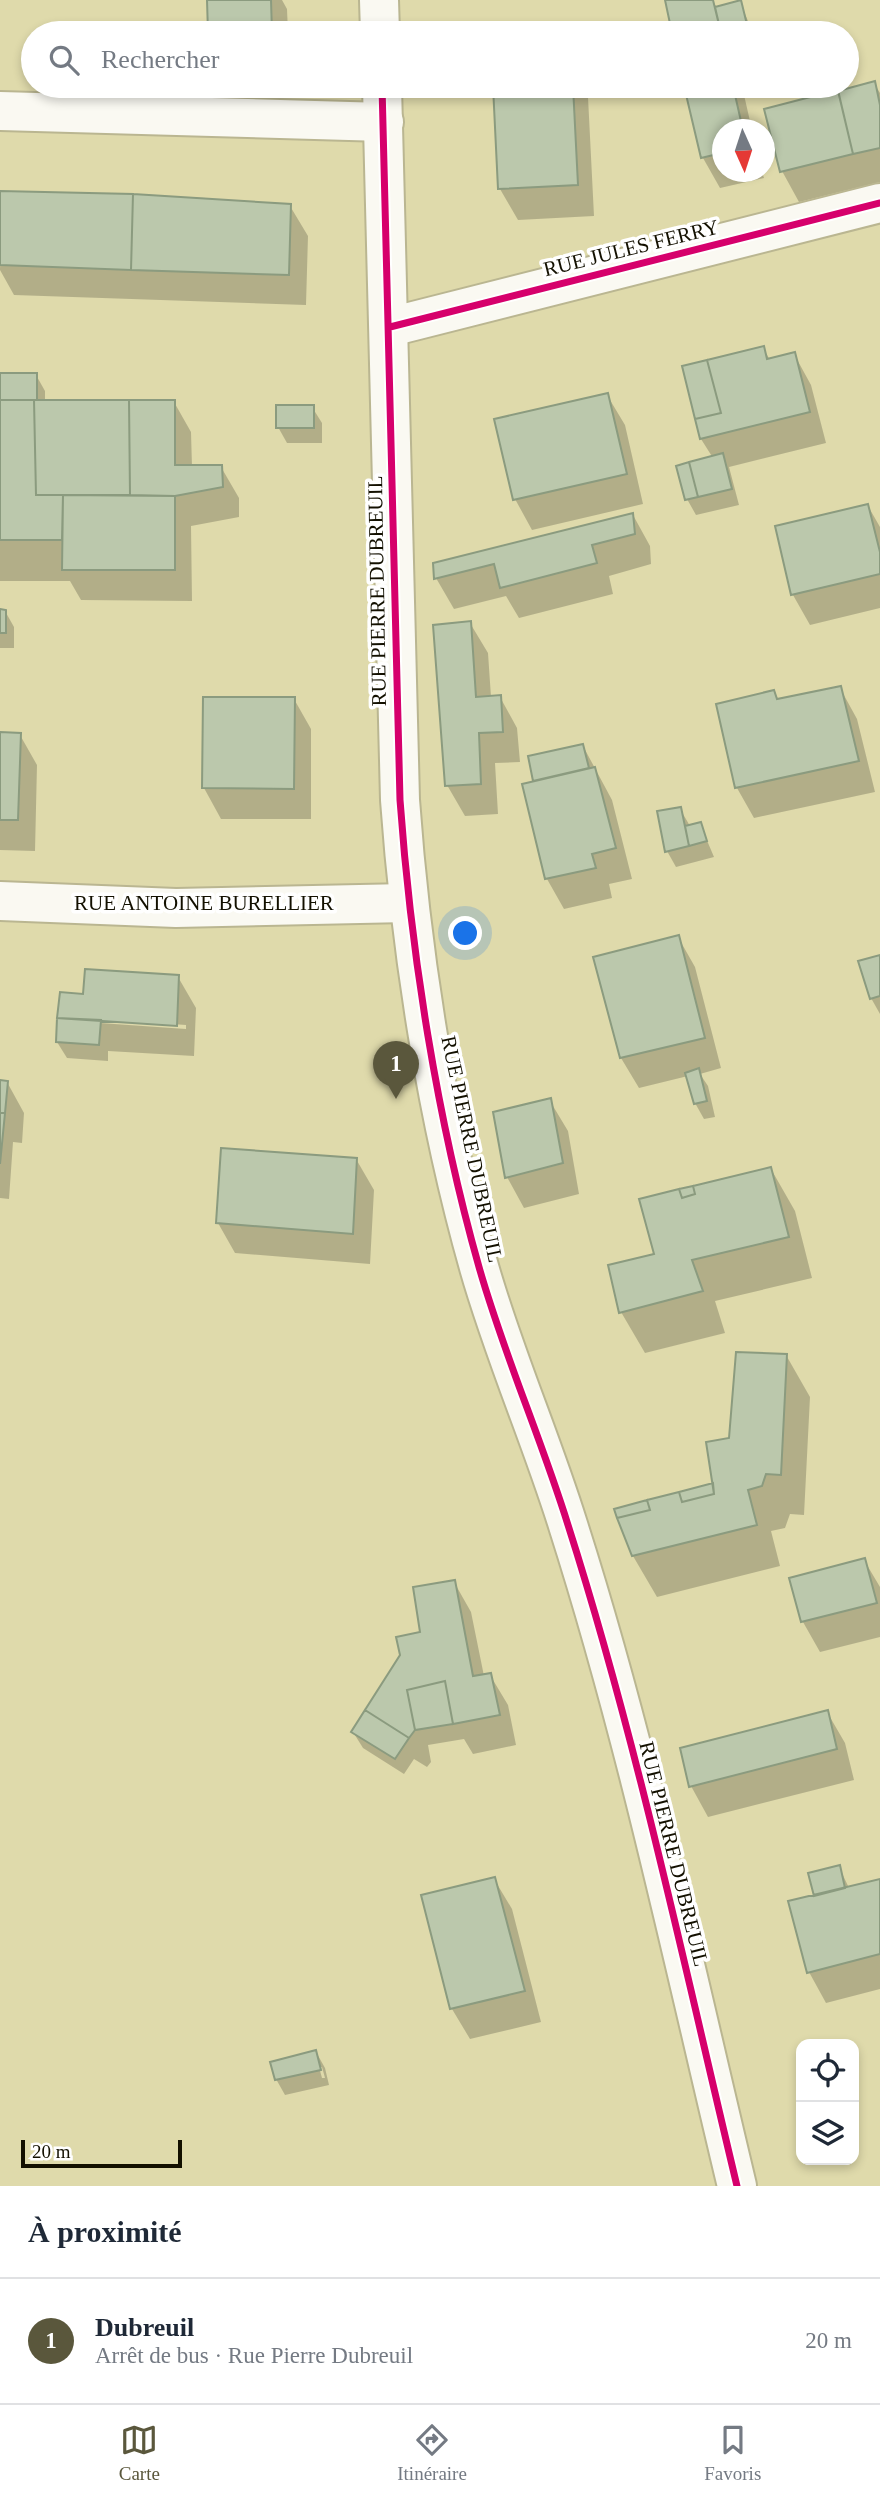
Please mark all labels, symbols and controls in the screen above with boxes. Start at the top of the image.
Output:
search box [21,21,859,98]
icon: search [45,41,83,79]
text: Rechercher [101,45,219,74]
north arrow [712,119,775,182]
street label: RUE JULES FERRY [541,215,721,281]
street label: RUE PIERRE DUBREUIL [363,475,391,707]
street label: RUE ANTOINE BURELLIER [74,891,334,915]
your location [448,916,482,950]
street label: RUE PIERRE DUBREUIL [436,1034,508,1264]
pin: 1 [373,1041,419,1099]
street label: RUE PIERRE DUBREUIL [634,1739,714,1969]
map controls [796,2039,859,2165]
button: locate [796,2039,859,2102]
button: layers [796,2102,859,2165]
scale bar [21,2137,182,2169]
text: 20 m [32,2141,71,2162]
text: À proximité [28,2215,182,2248]
text: Dubreuil [95,2313,194,2342]
text: 1 [45,2328,57,2353]
text: 20 m [805,2328,852,2353]
text: Arrêt de bus · Rue Pierre Dubreuil [95,2343,413,2368]
tab: Carte [119,2421,160,2485]
tab: Itinéraire [397,2421,467,2485]
tab: Favoris [704,2421,761,2485]

